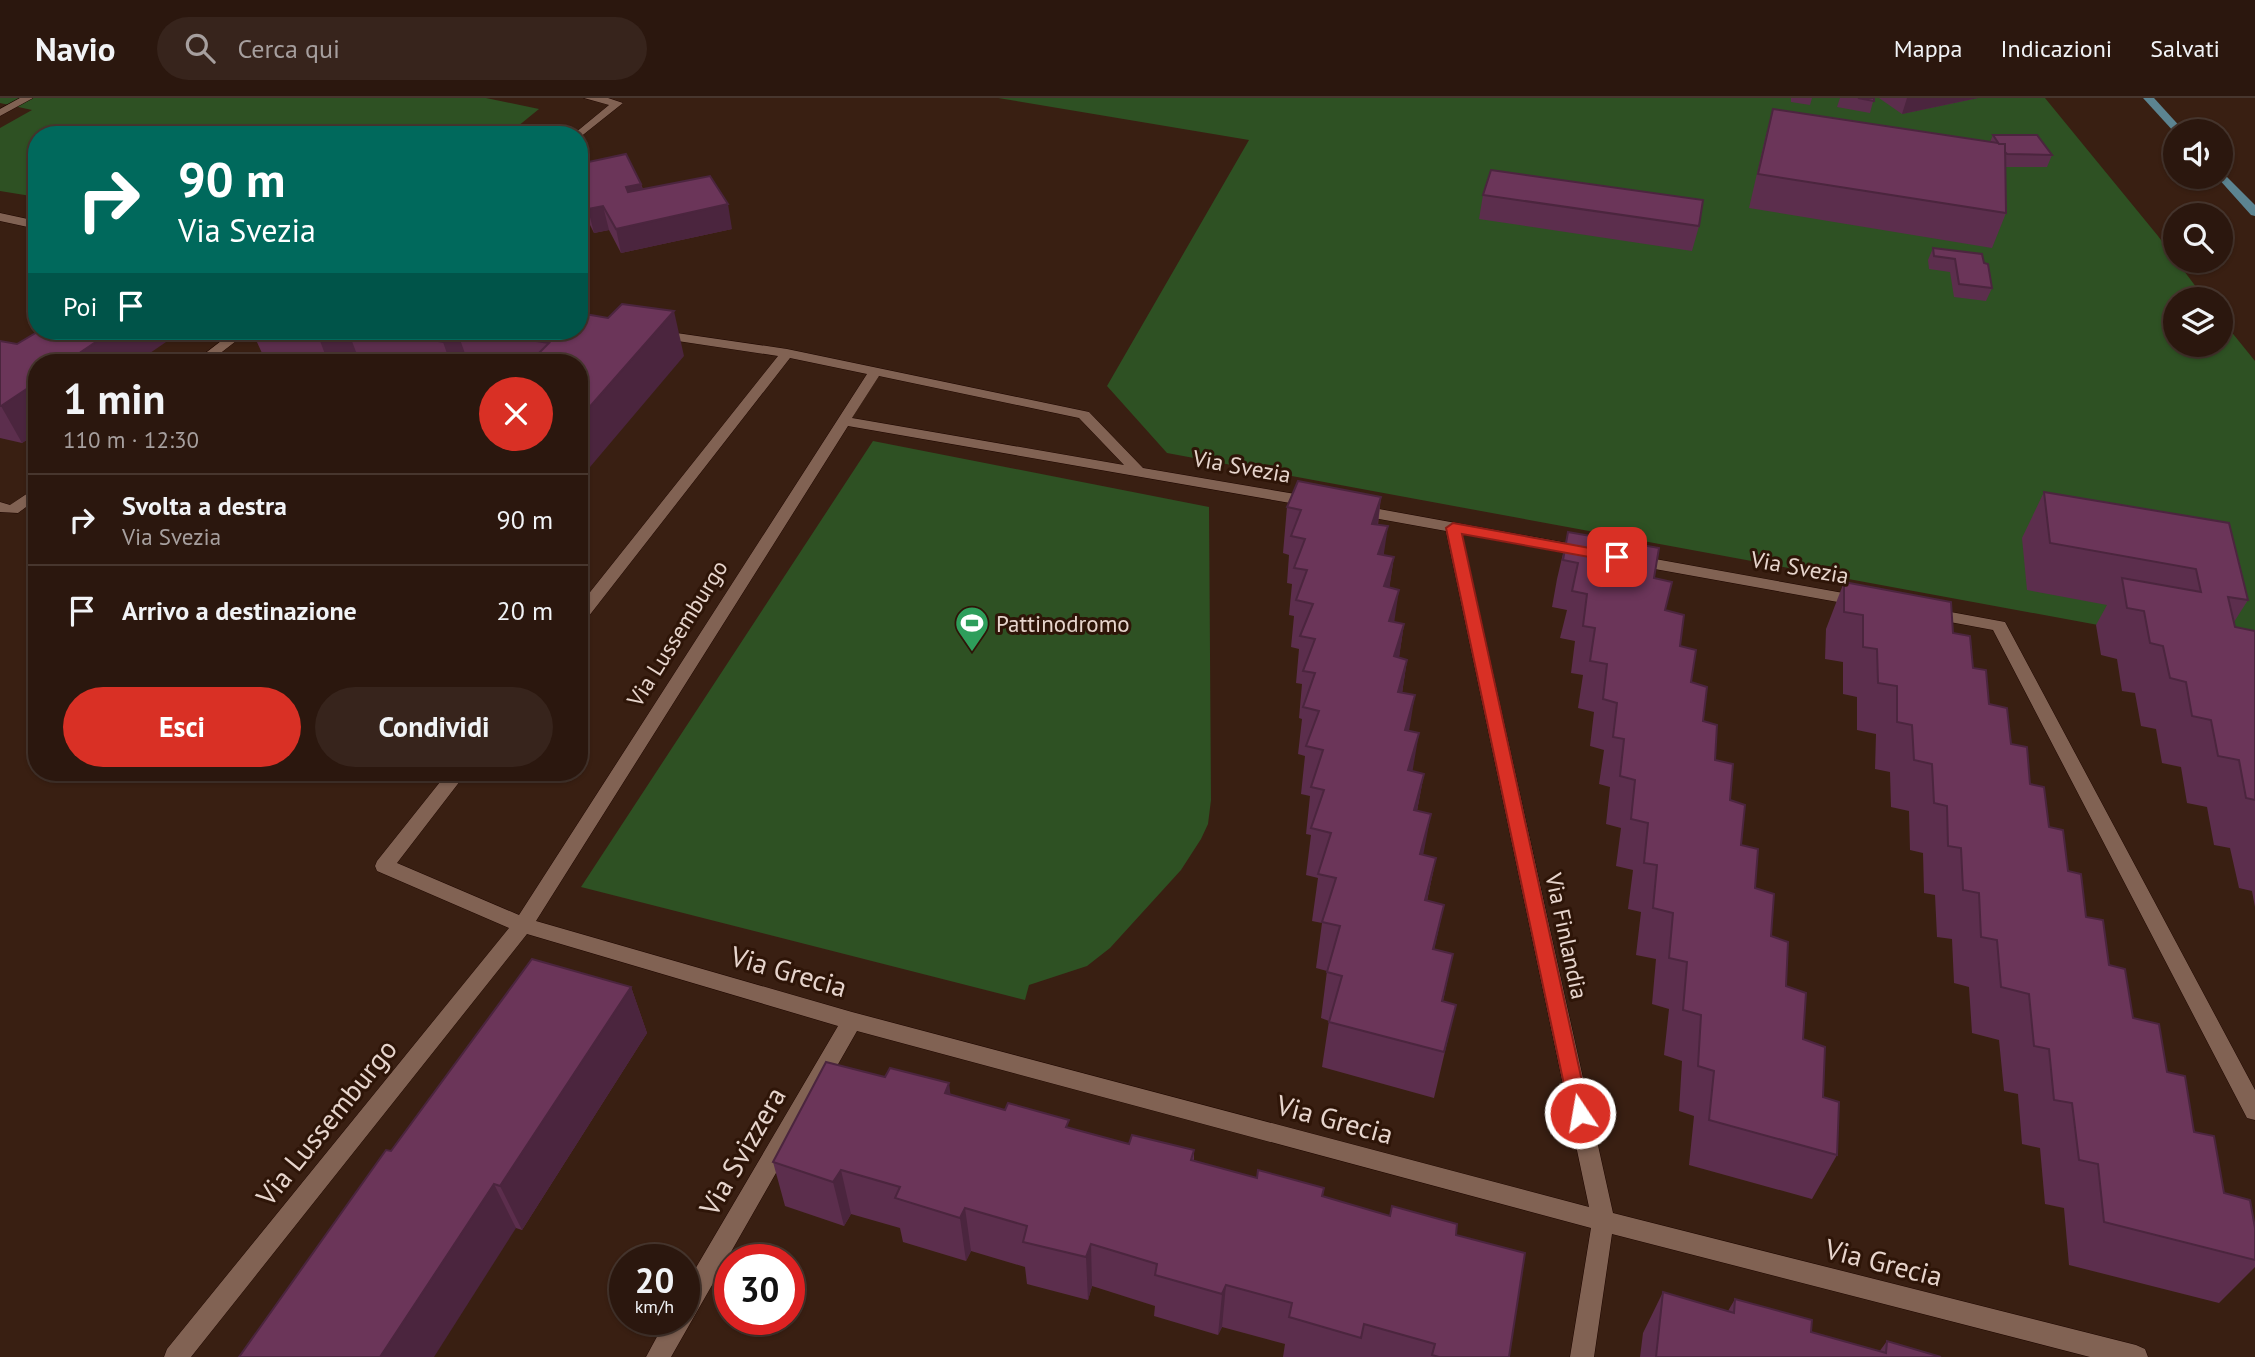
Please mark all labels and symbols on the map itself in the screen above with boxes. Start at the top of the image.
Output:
street label: Via Svezia [1190,443,1293,489]
pin [1587,527,1647,587]
street label: Via Svezia [1748,544,1851,590]
street label: Via Lussemburgo [620,554,734,713]
sports icon: Pattinodromo [953,604,991,653]
place label: Pattinodromo [996,609,1130,638]
street label: Via Finlandia [1539,869,1594,1002]
street label: Via Grecia [726,936,851,1005]
street label: Via Lussemburgo [247,1031,405,1214]
position arrow [1543,1076,1617,1150]
street label: Via Svizzera [690,1080,794,1223]
street label: Via Grecia [1272,1085,1397,1152]
street label: Via Grecia [1821,1229,1946,1294]
speed limit sign: 30 [714,1244,805,1335]

